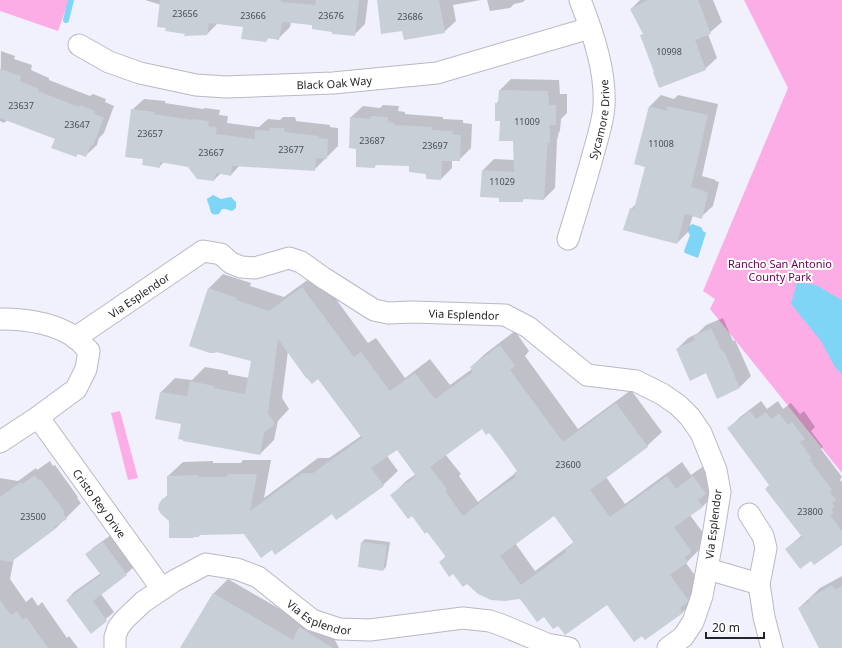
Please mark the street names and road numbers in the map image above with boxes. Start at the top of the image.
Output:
street label: Black Oak Way [296,72,373,92]
street label: Sycamore Drive [585,79,612,161]
street label: Via Esplendor [105,268,172,321]
street label: Via Esplendor [428,305,500,322]
street label: Cristo Rey Drive [70,465,130,541]
street label: Via Esplendor [701,488,725,560]
street label: Via Esplendor [284,596,352,637]

